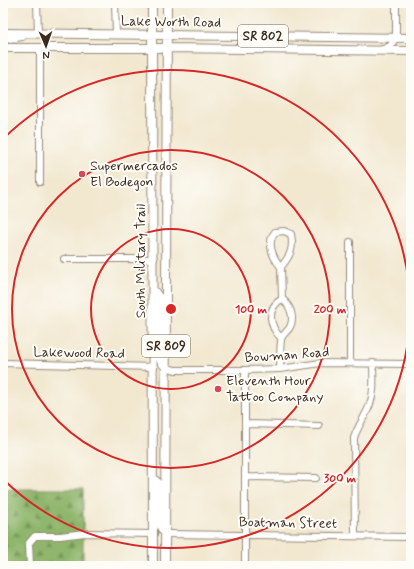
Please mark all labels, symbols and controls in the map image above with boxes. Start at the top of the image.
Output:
street label: Lake Worth Road [121,12,221,32]
road number: SR 802 [238,25,288,47]
north arrow [26,26,66,66]
text: N [42,48,50,62]
place label: Supermercados El Bodegon [90,157,178,191]
marker: Supermercados El Bodegon [77,169,87,179]
street label: South Military Trail [132,204,150,318]
centre of rings [164,302,178,316]
text: 100 m [235,302,268,318]
text: 200 m [314,302,347,318]
road number: SR 809 [142,335,190,357]
street label: Lakewood Road [33,343,125,363]
street label: Bowman Road [244,343,330,367]
place label: Eleventh Hour Tattoo Company [226,372,323,406]
marker: Eleventh Hour Tattoo Company [213,384,223,394]
text: 300 m [324,471,357,487]
street label: Boatman Street [239,513,337,533]

